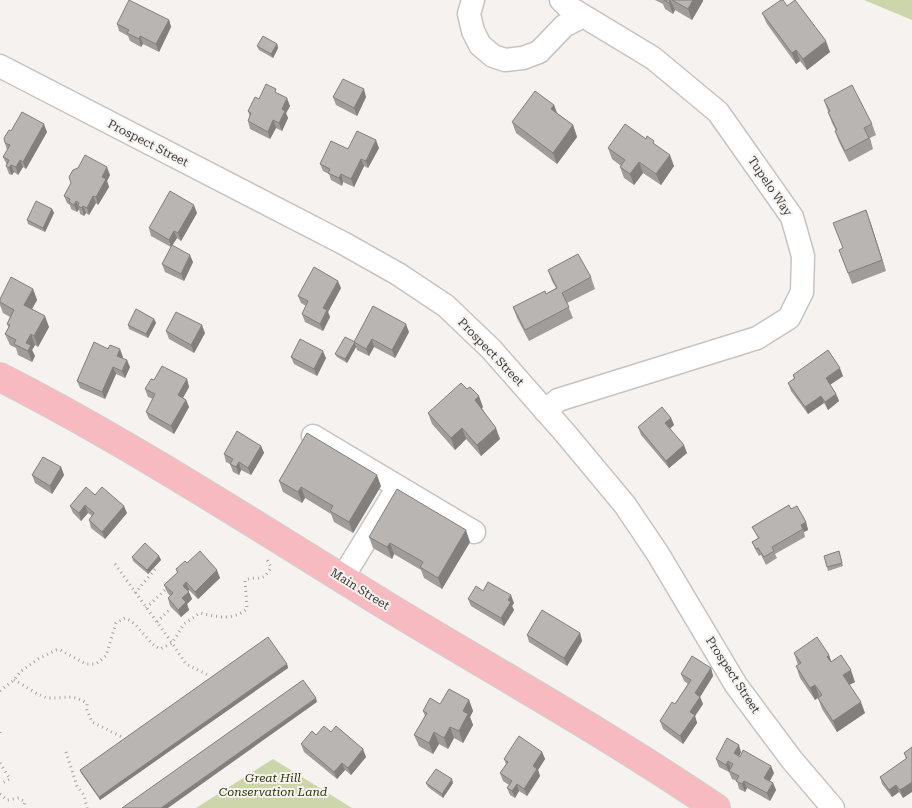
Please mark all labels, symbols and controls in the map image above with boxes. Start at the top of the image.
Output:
street label: Prospect Street [105,117,191,170]
street label: Tupelo Way [745,154,796,219]
street label: Prospect Street [455,315,527,389]
street label: Main Street [328,565,392,613]
street label: Prospect Street [703,634,763,716]
park label: Great Hill Conservation Land [219,771,328,799]

